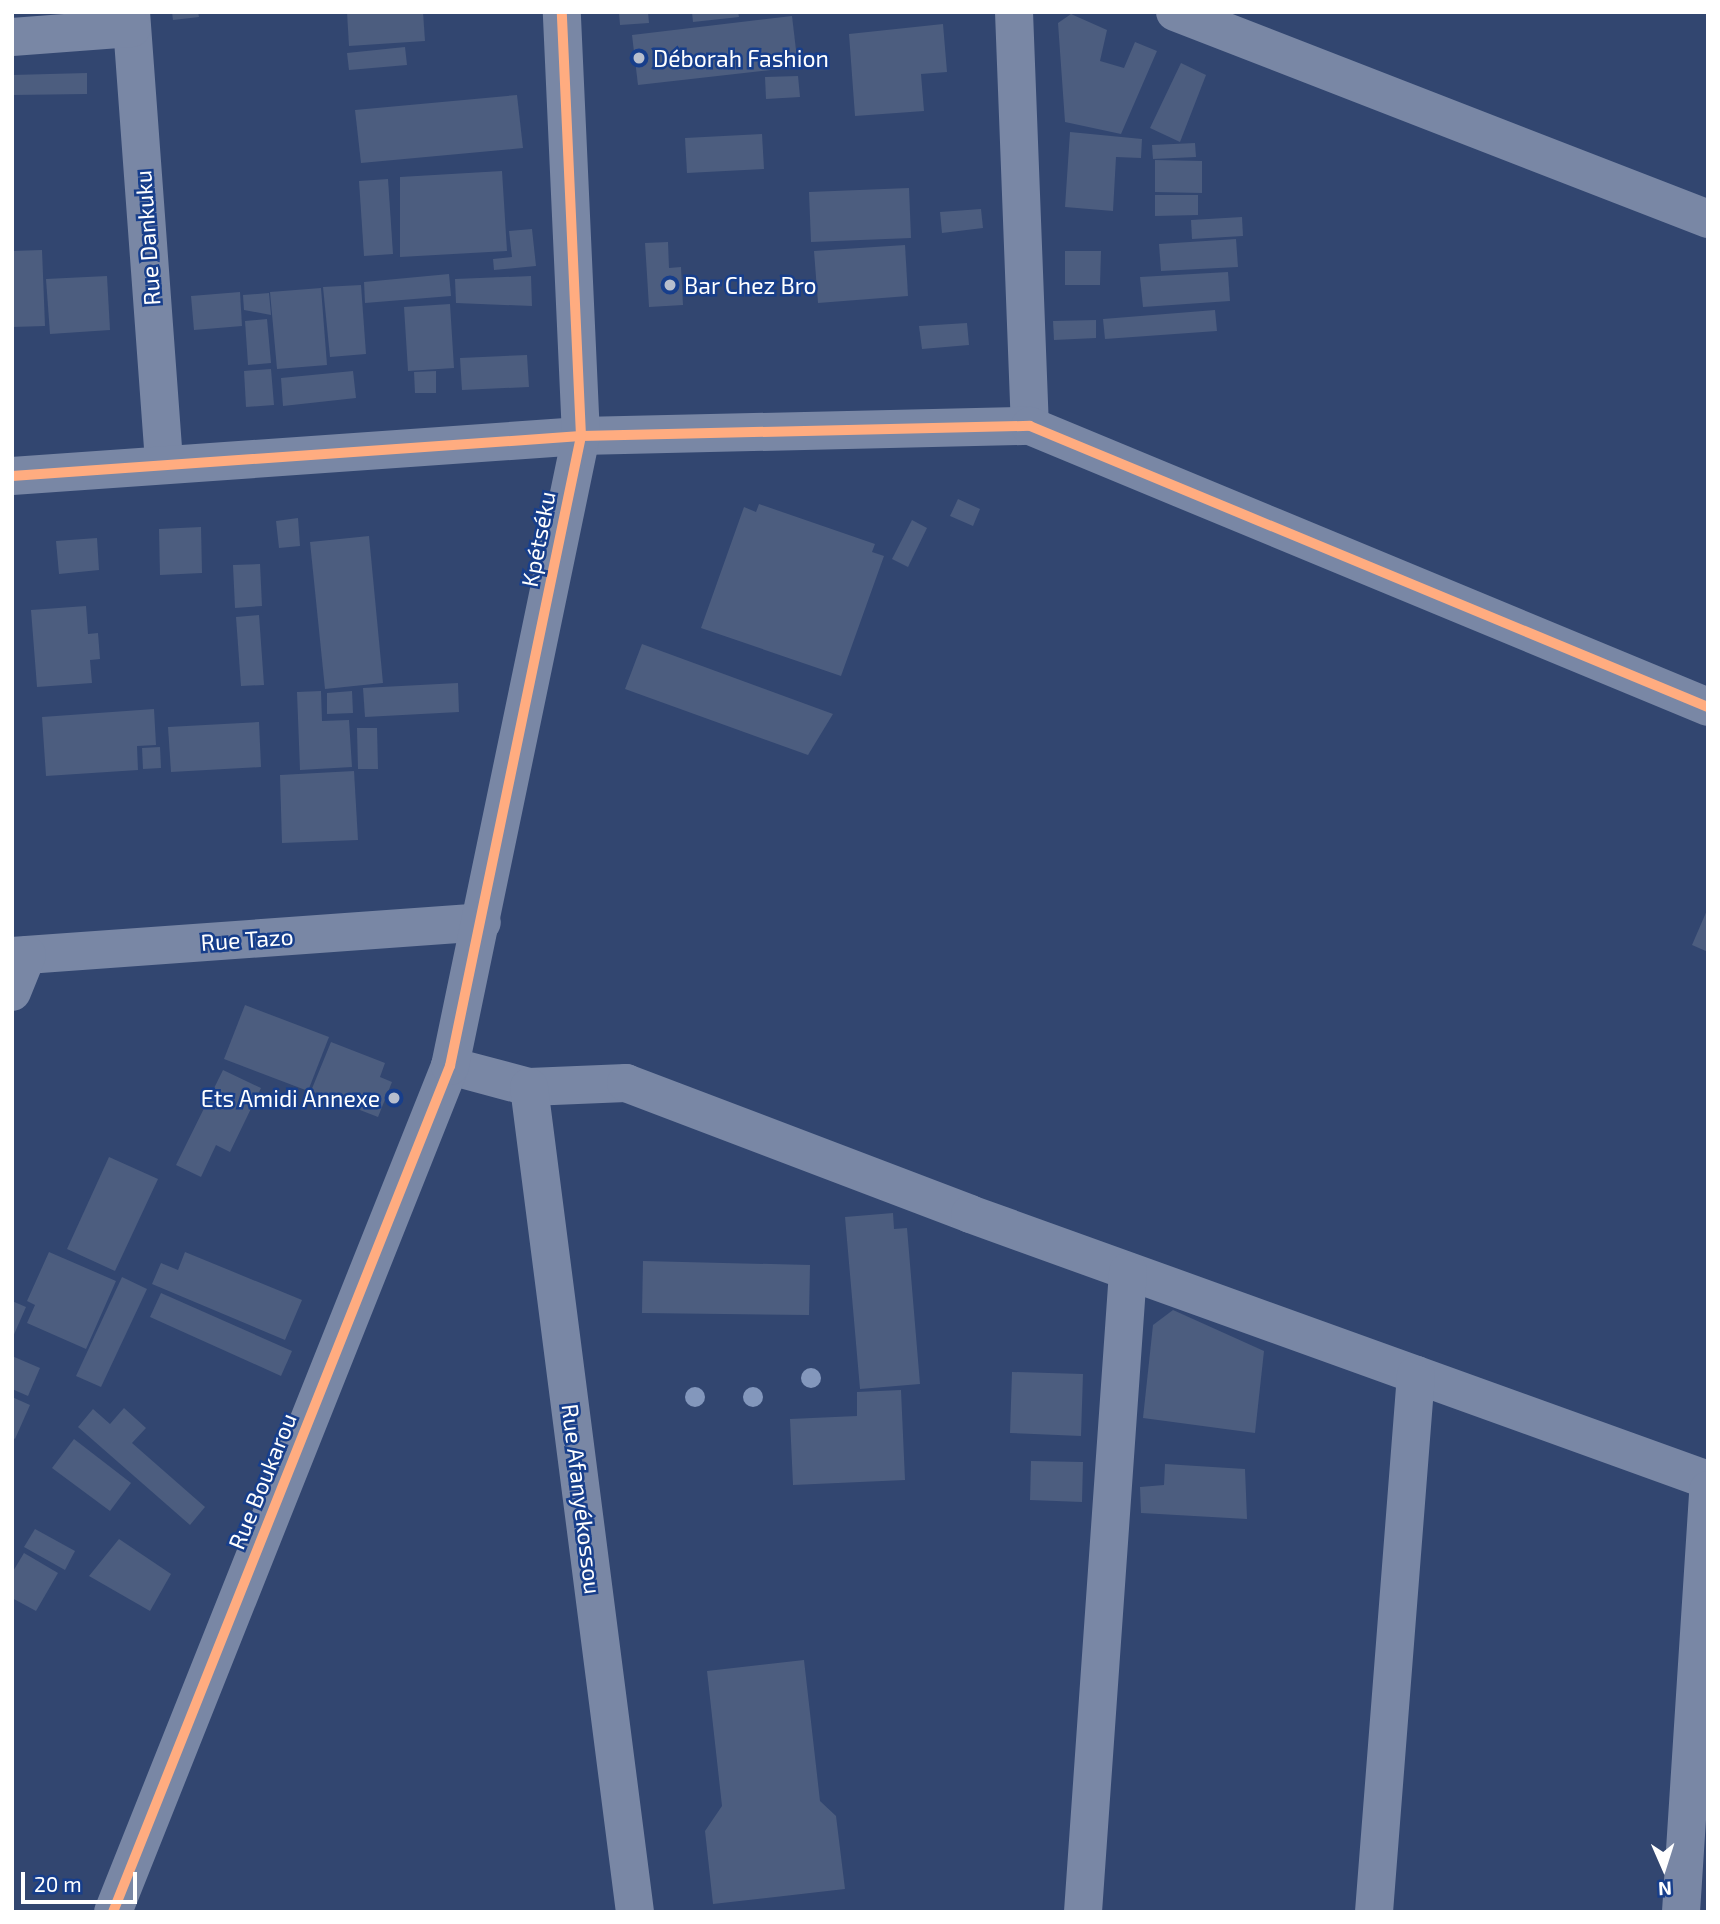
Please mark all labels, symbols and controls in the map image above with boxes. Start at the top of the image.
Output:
place label: Déborah Fashion [653,44,829,72]
marker: Déborah Fashion [631,50,647,66]
street label: Rue Dankuku [129,169,165,307]
place label: Bar Chez Bro [684,271,817,299]
marker: Bar Chez Bro [662,277,678,293]
street label: Kpétséku [515,489,561,589]
street label: Rue Tazo [199,922,295,956]
place label: Ets Amidi Annexe [200,1084,380,1112]
marker: Ets Amidi Annexe [386,1090,402,1106]
street label: Rue Afanyékossou [557,1402,607,1596]
street label: Rue Boukarou [222,1409,302,1553]
north arrow [1629,1833,1699,1903]
scale bar [24,1857,140,1901]
text: 20 m [34,1871,82,1896]
text: N [1658,1878,1673,1901]

